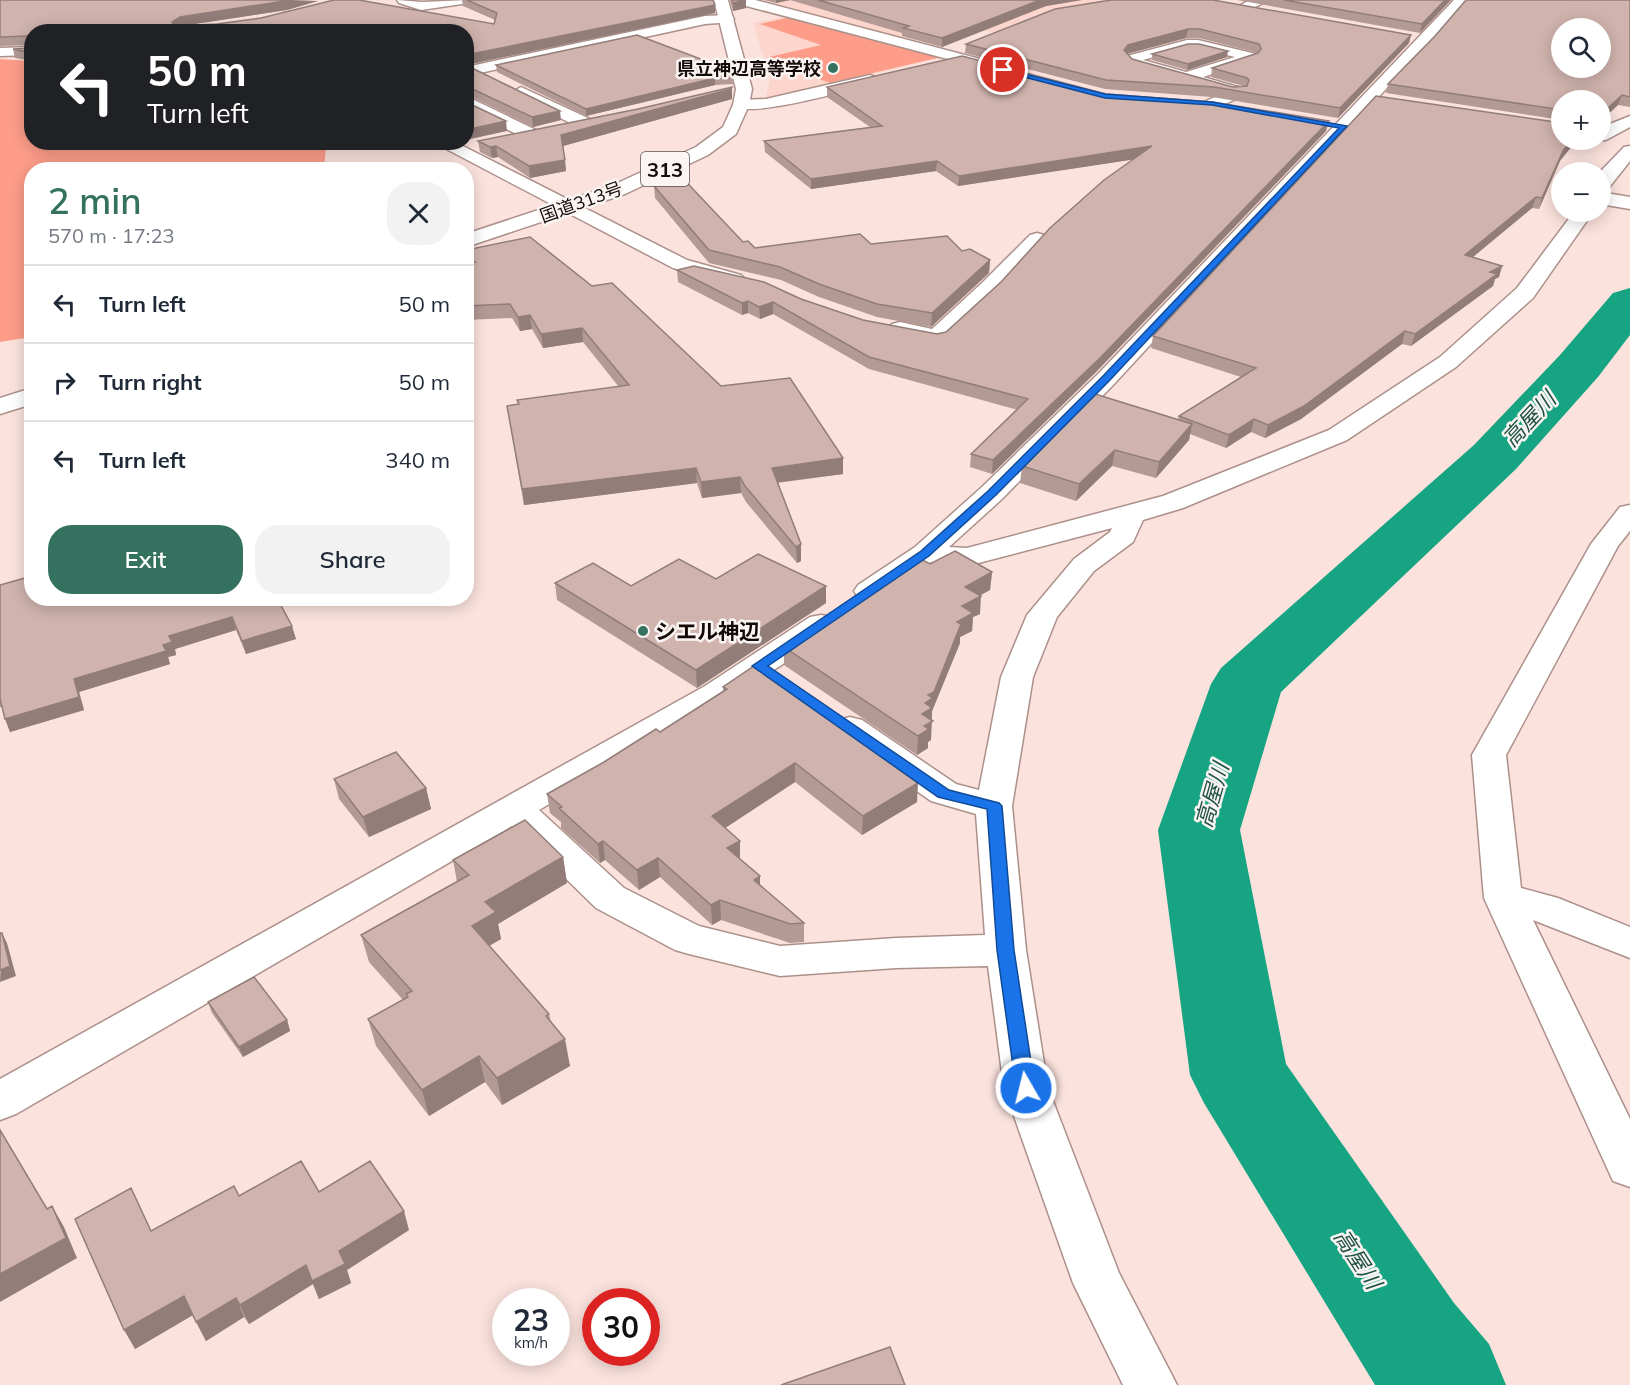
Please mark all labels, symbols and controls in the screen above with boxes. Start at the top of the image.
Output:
map controls [1551,18,1611,222]
button: search [1551,18,1611,78]
text: 50 m [147,44,247,97]
pin [977,44,1028,95]
icon: left [48,48,126,126]
icon: arrive [986,53,1019,86]
place label: 県立神辺高等学校 [677,57,821,80]
marker: 県立神辺高等学校 [826,61,840,75]
button: + [1551,90,1611,150]
text: Turn left [147,96,249,130]
road number: 313 [641,152,689,186]
button: − [1551,162,1611,222]
street label: 国道313号 [536,176,626,228]
text: 2 min [48,178,142,223]
button: close [387,182,450,245]
text: 570 m · 17:23 [48,223,174,248]
icon: left [48,288,81,321]
text: Turn left [99,290,186,318]
text: 50 m [399,290,450,318]
icon: right [48,366,81,399]
text: Turn right [99,368,202,396]
text: 50 m [399,368,450,396]
water label: 高屋川 [1496,384,1563,453]
icon: left [48,444,81,477]
text: Turn left [99,446,186,474]
text: 340 m [385,446,450,474]
button: Exit [48,525,243,594]
button: Share [255,525,450,594]
place label: シエル神辺 [655,618,760,644]
marker: シエル神辺 [636,624,650,638]
water label: 高屋川 [1189,758,1235,831]
position arrow [994,1056,1058,1120]
water label: 高屋川 [1328,1224,1389,1296]
speed limit sign: 30 [582,1288,660,1366]
text: 23 [513,1301,549,1339]
text: km/h [514,1333,548,1352]

